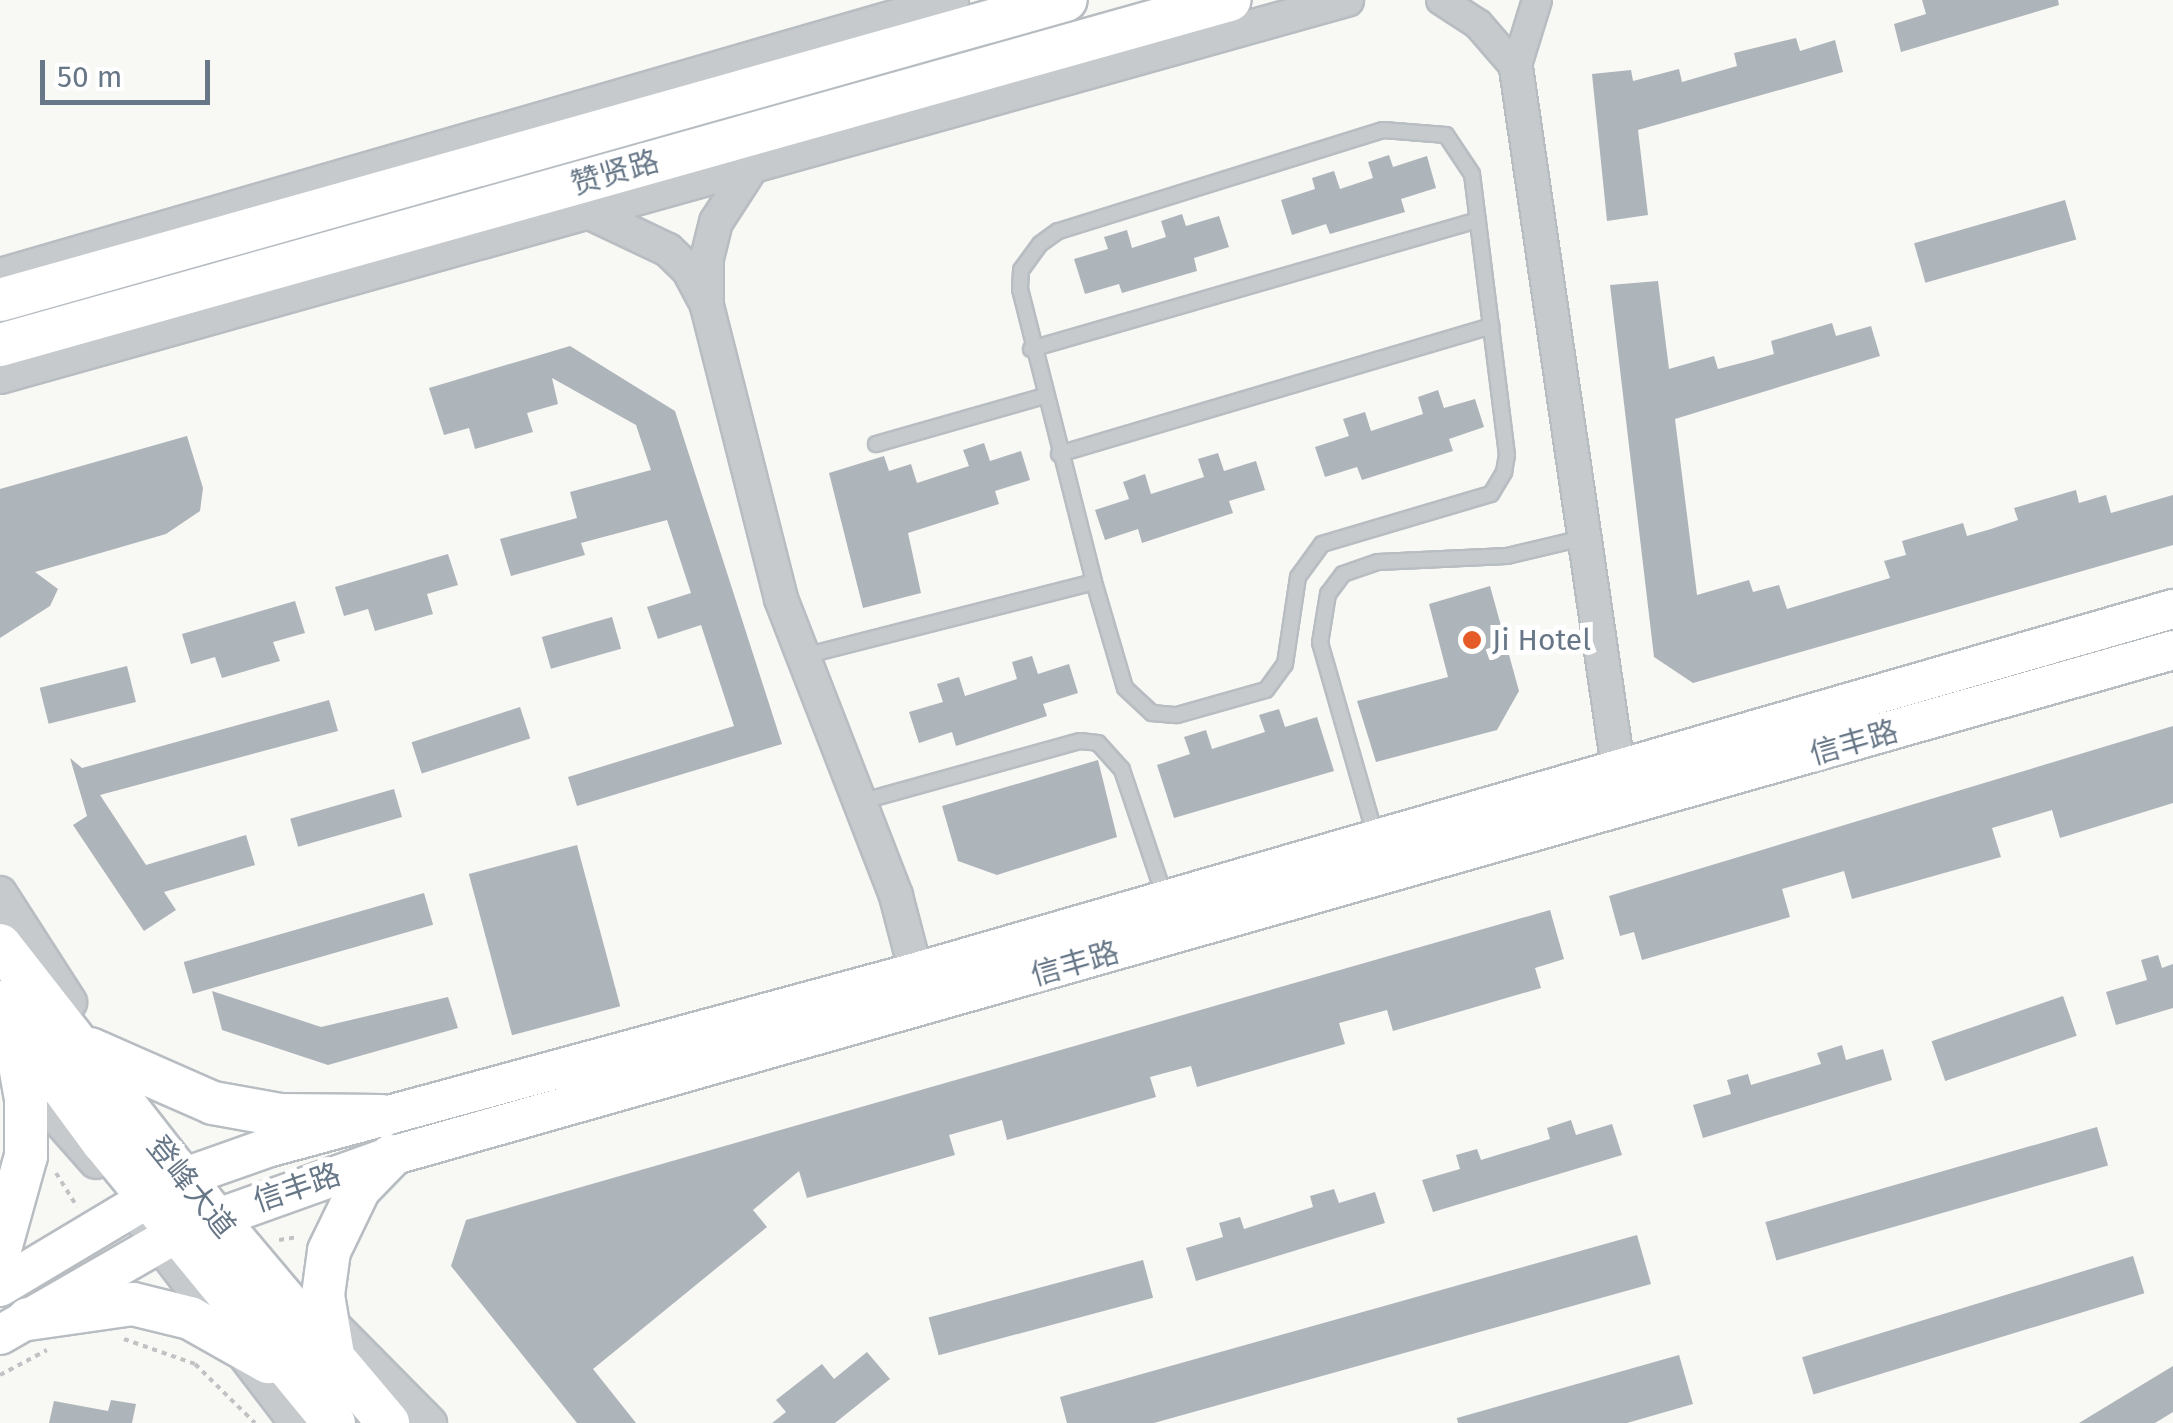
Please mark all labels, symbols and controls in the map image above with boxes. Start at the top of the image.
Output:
scale bar [45,40,215,102]
text: 50 m [57,59,122,95]
street label: 赞贤路 [567,143,663,203]
place label: Ji Hotel [1492,622,1591,658]
marker: Ji Hotel [1461,629,1483,651]
street label: 信丰路 [1806,713,1902,773]
street label: 信丰路 [1027,934,1123,994]
street label: 登峰大道 [139,1129,243,1245]
street label: 信丰路 [249,1156,345,1220]

